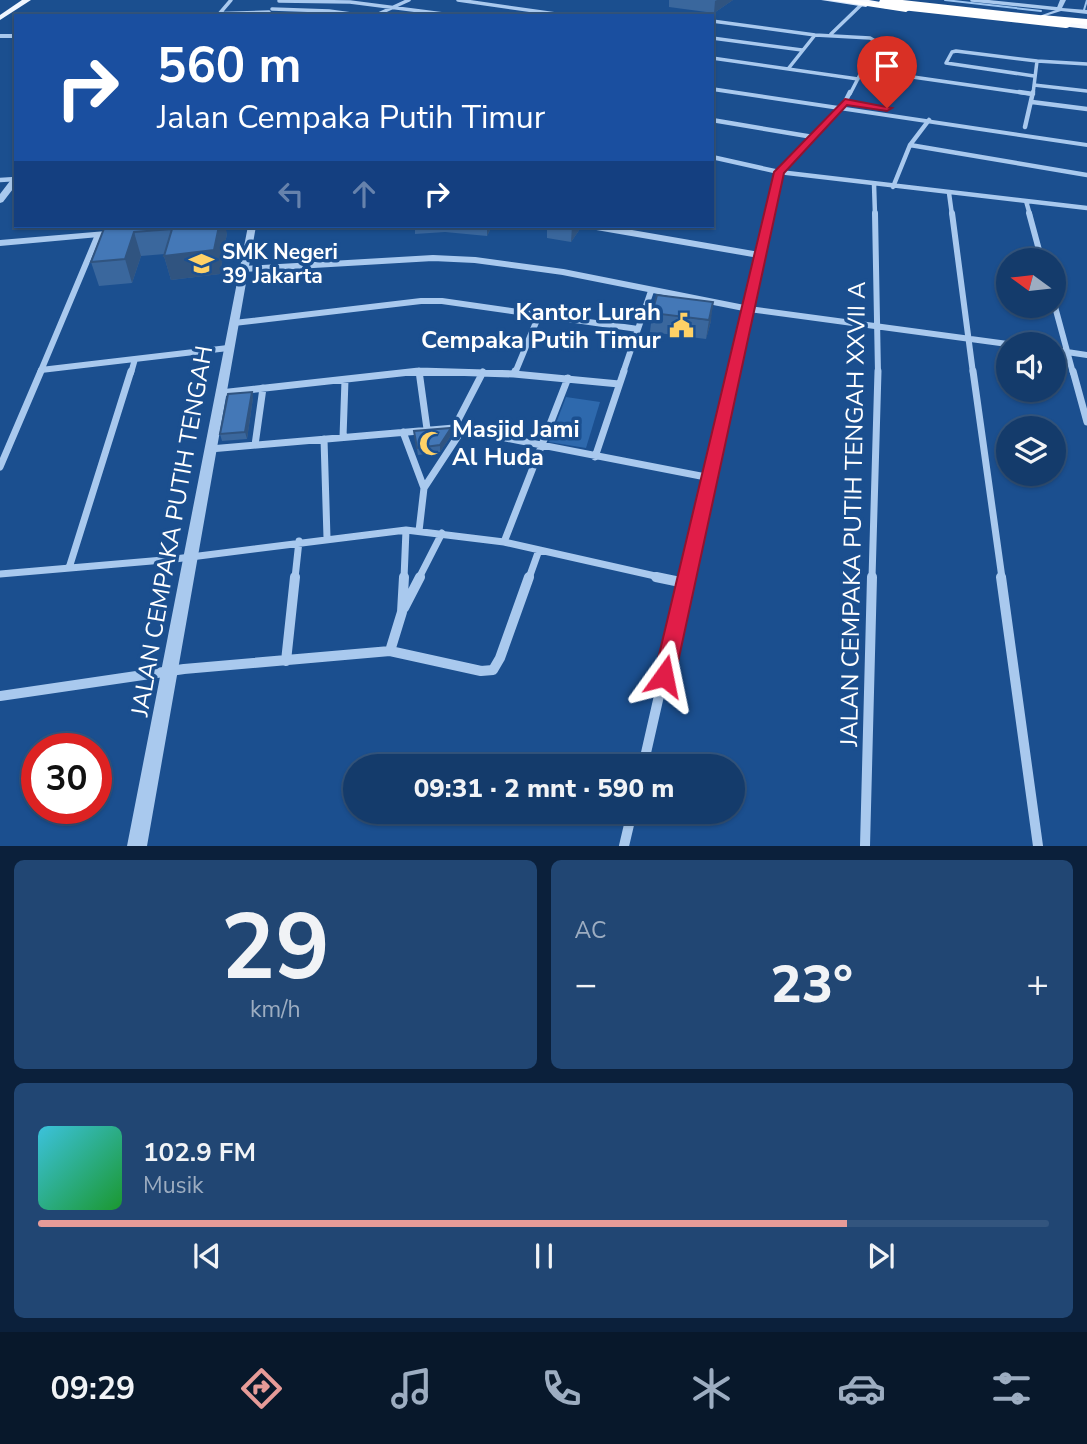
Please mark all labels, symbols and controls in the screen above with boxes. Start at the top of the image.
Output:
text: 560 m [157,32,301,99]
pin [857,36,917,108]
icon: right [42,42,133,133]
icon: arrive [868,47,906,85]
text: Jalan Cempaka Putih Timur [157,96,545,139]
icon: left [272,175,310,213]
icon: ahead [345,175,383,213]
icon: right [418,175,456,213]
place label: SMK Negeri 39 Jakarta [222,238,338,290]
north arrow [996,248,1066,318]
map controls [996,248,1066,486]
school or university icon: SMK Negeri 39 Jakarta [188,250,216,278]
street label: JALAN CEMPAKA PUTIH TENGAH XXVII A [833,281,873,748]
place label: Kantor Lurah Cempaka Putih Timur [421,296,662,356]
public building icon: Kantor Lurah Cempaka Putih Timur [667,312,695,340]
button: sound [996,332,1066,402]
street label: JALAN CEMPAKA PUTIH TENGAH [123,343,220,720]
place label: Masjid Jami Al Huda [452,413,580,473]
button: layers [996,416,1066,486]
mosque icon: Masjid Jami Al Huda [418,429,446,457]
position arrow [627,639,701,713]
speed limit sign: 30 [21,733,112,824]
text: 09:31 · 2 mnt · 590 m [414,771,674,806]
text: 29 [221,886,330,1010]
text: AC [575,915,606,946]
text: 23° [771,949,853,1020]
text: − [575,959,597,1010]
text: + [1026,959,1049,1010]
text: km/h [250,994,301,1025]
text: 102.9 FM [143,1135,256,1170]
text: Musik [143,1170,203,1201]
icon: previous [188,1237,226,1275]
icon: pause [525,1237,563,1275]
icon: next [862,1237,900,1275]
icon: directions [237,1364,286,1413]
icon: music [387,1364,436,1413]
icon: phone [537,1364,586,1413]
icon: climate [687,1364,736,1413]
icon: car [837,1364,886,1413]
icon: filters [987,1364,1036,1413]
text: 09:29 [51,1367,135,1410]

